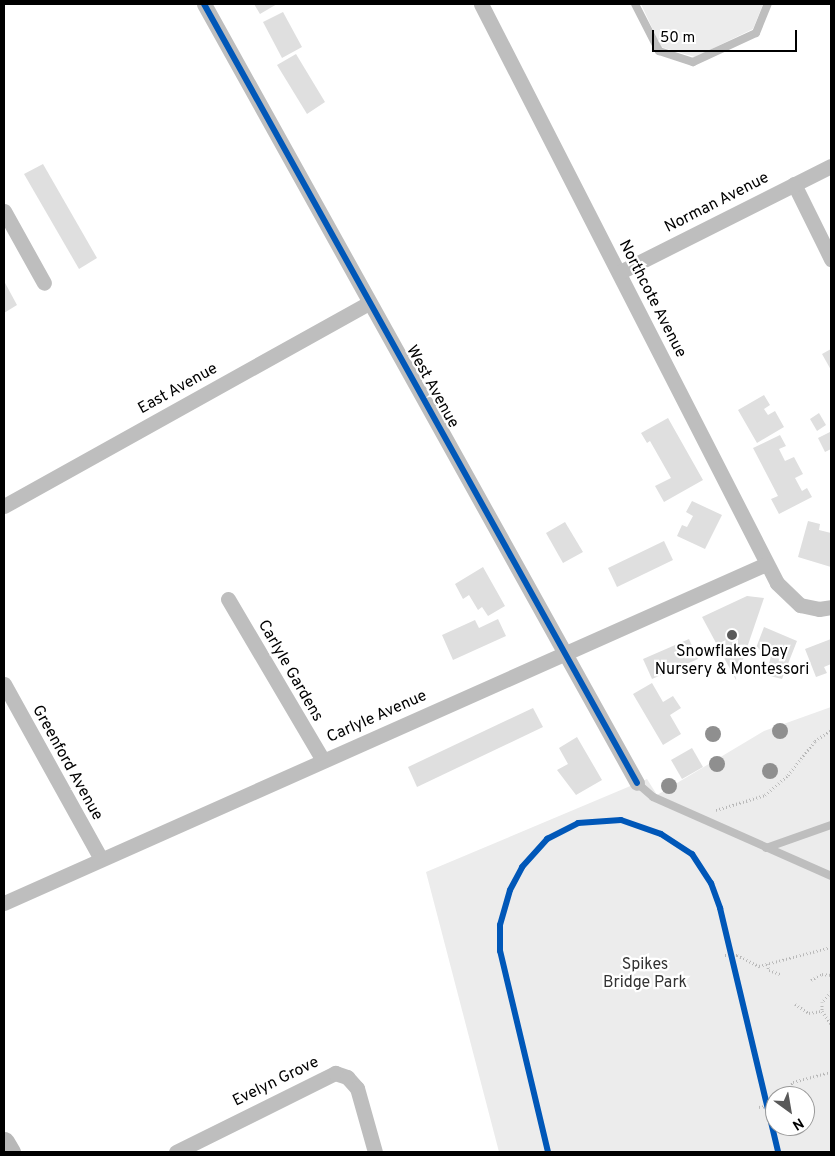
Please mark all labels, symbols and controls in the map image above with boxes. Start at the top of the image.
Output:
scale bar [655,20,800,52]
text: 50 m [660,29,695,48]
street label: Norman Avenue [661,168,773,238]
street label: Northcote Avenue [614,237,690,361]
street label: West Avenue [401,342,463,432]
street label: East Avenue [135,359,221,419]
street label: Carlyle Gardens [253,617,327,725]
marker: Snowflakes Day Nursery & Montessori [726,629,738,641]
place label: Snowflakes Day Nursery & Montessori [655,642,809,680]
street label: Carlyle Avenue [324,686,430,748]
street label: Greenford Avenue [27,702,107,824]
park label: Spikes Bridge Park [603,955,687,993]
street label: Evelyn Grove [230,1053,322,1111]
north arrow [765,1086,815,1136]
text: N [789,1113,806,1133]

